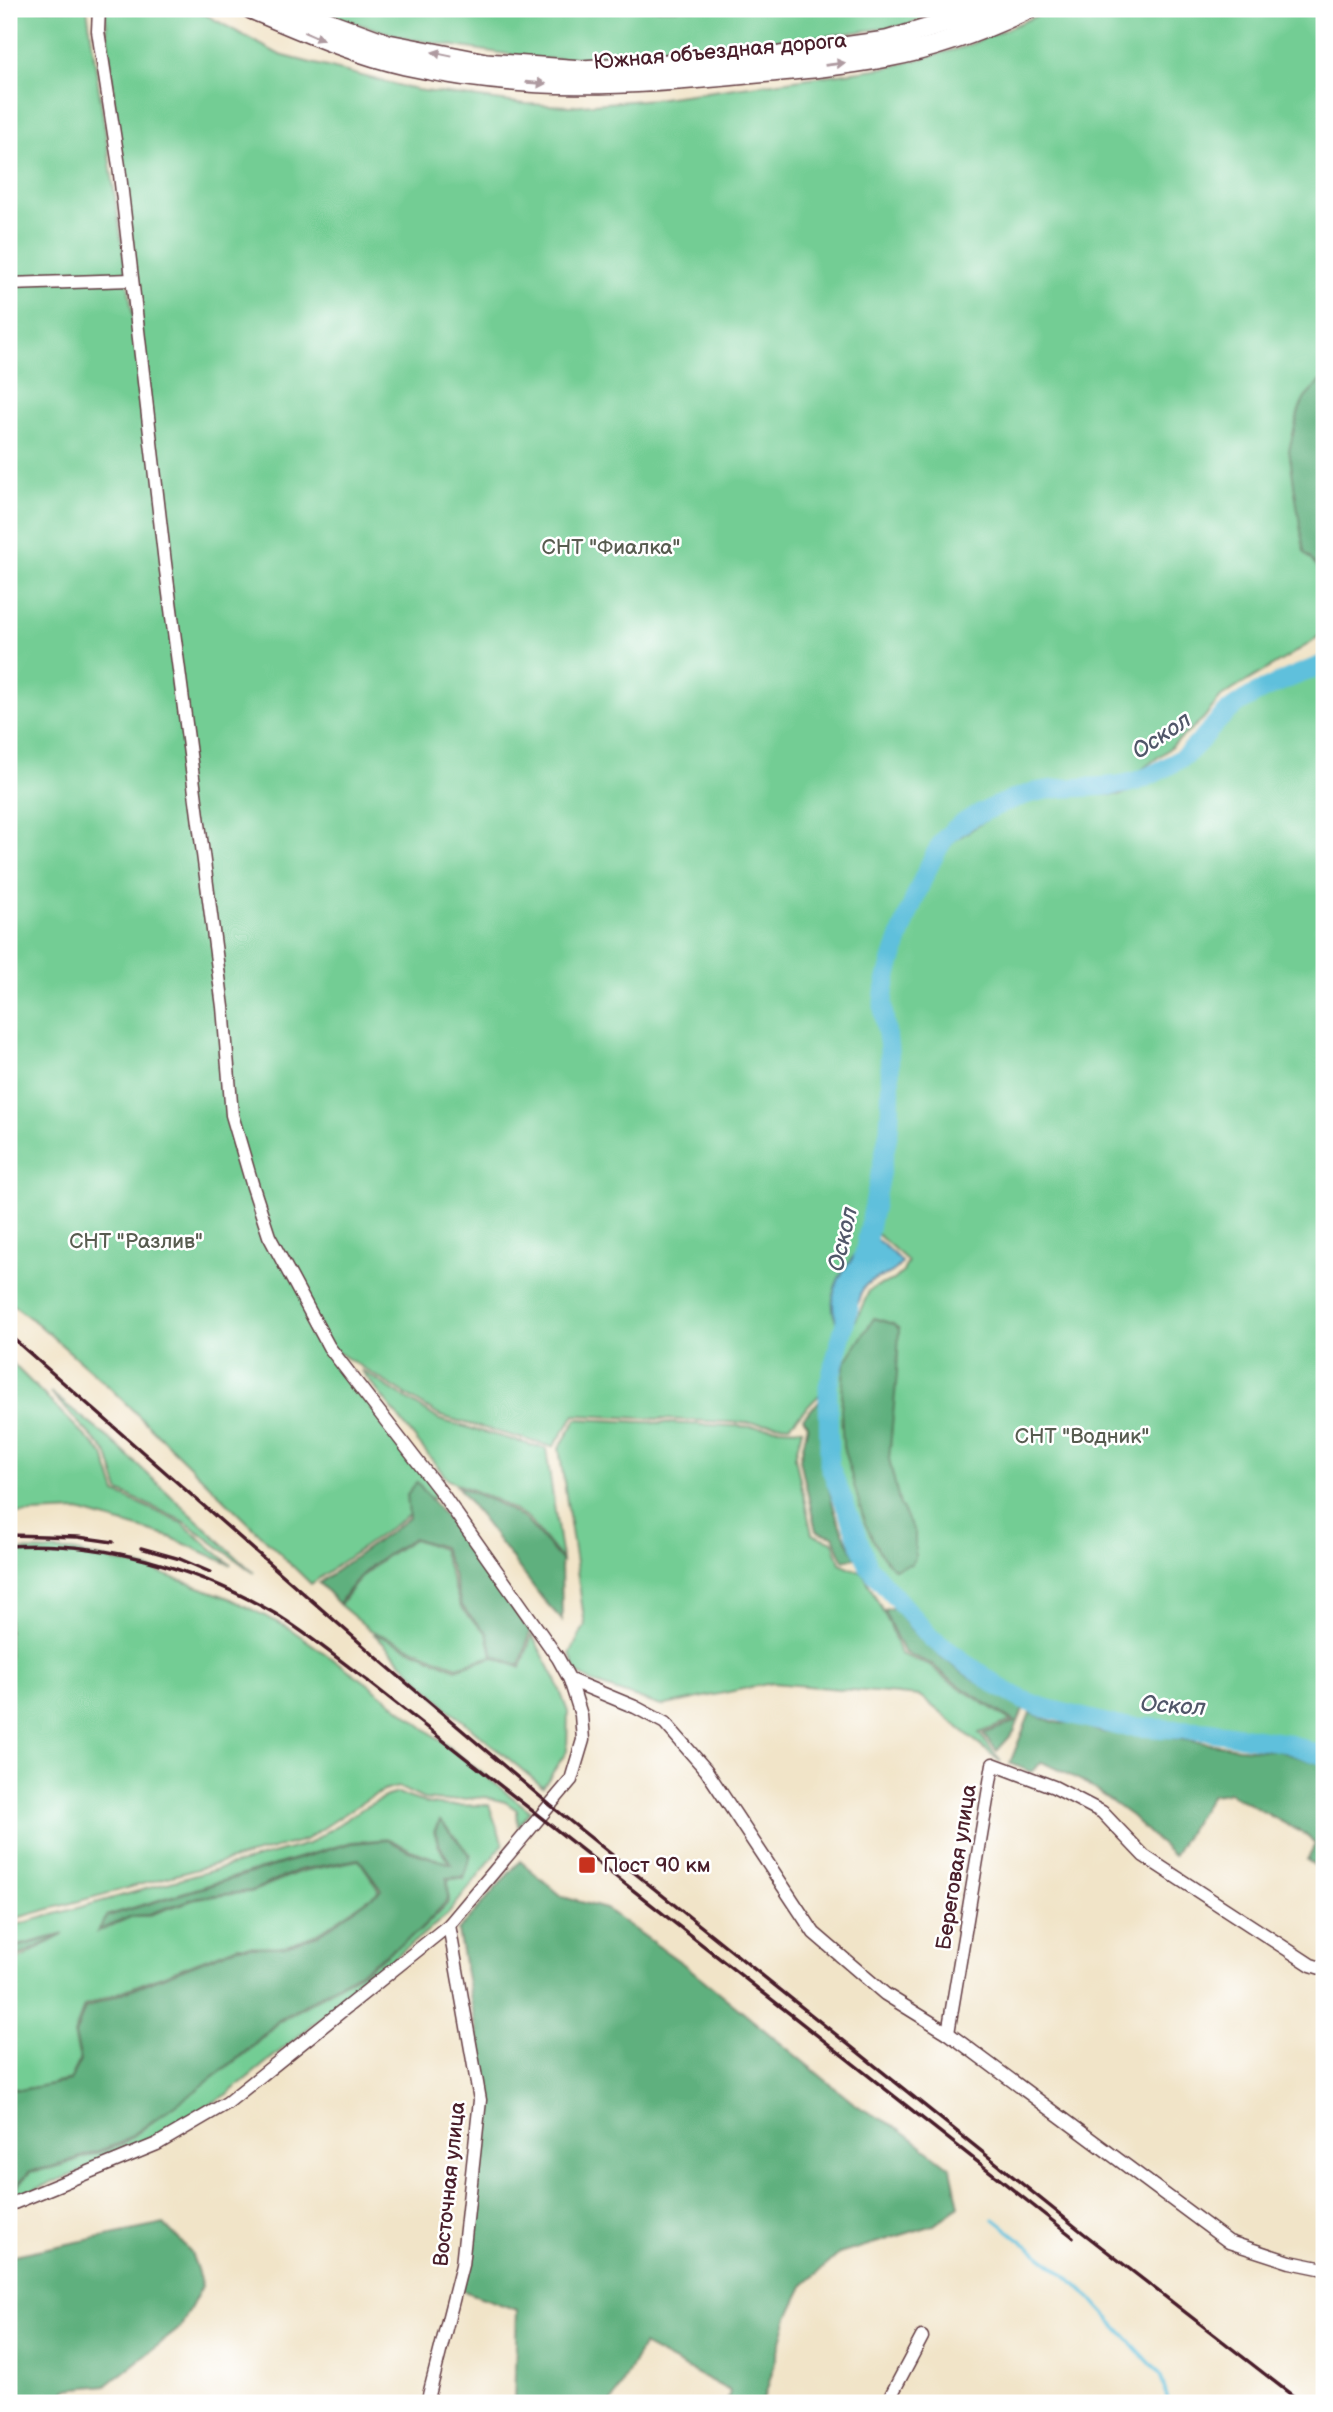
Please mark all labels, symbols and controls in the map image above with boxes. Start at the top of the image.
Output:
street label: Южная объездная дорога [592,28,848,75]
one-way arrow [304,30,325,41]
one-way arrow [431,49,453,60]
one-way arrow [825,58,847,69]
one-way arrow [525,78,547,89]
park label: СНТ "Фиалка" [542,535,680,560]
water label: Оскол [1127,706,1196,766]
water label: Оскол [822,1204,864,1274]
park label: СНТ "Разлив" [69,1229,203,1254]
park label: СНТ "Водник" [1015,1424,1149,1449]
water label: Оскол [1139,1690,1206,1722]
street label: Береговая улица [931,1782,982,1952]
place label: Пост 90 км [603,1853,711,1878]
marker: Пост 90 км [577,1855,597,1875]
street label: Восточная улица [428,2100,471,2268]

